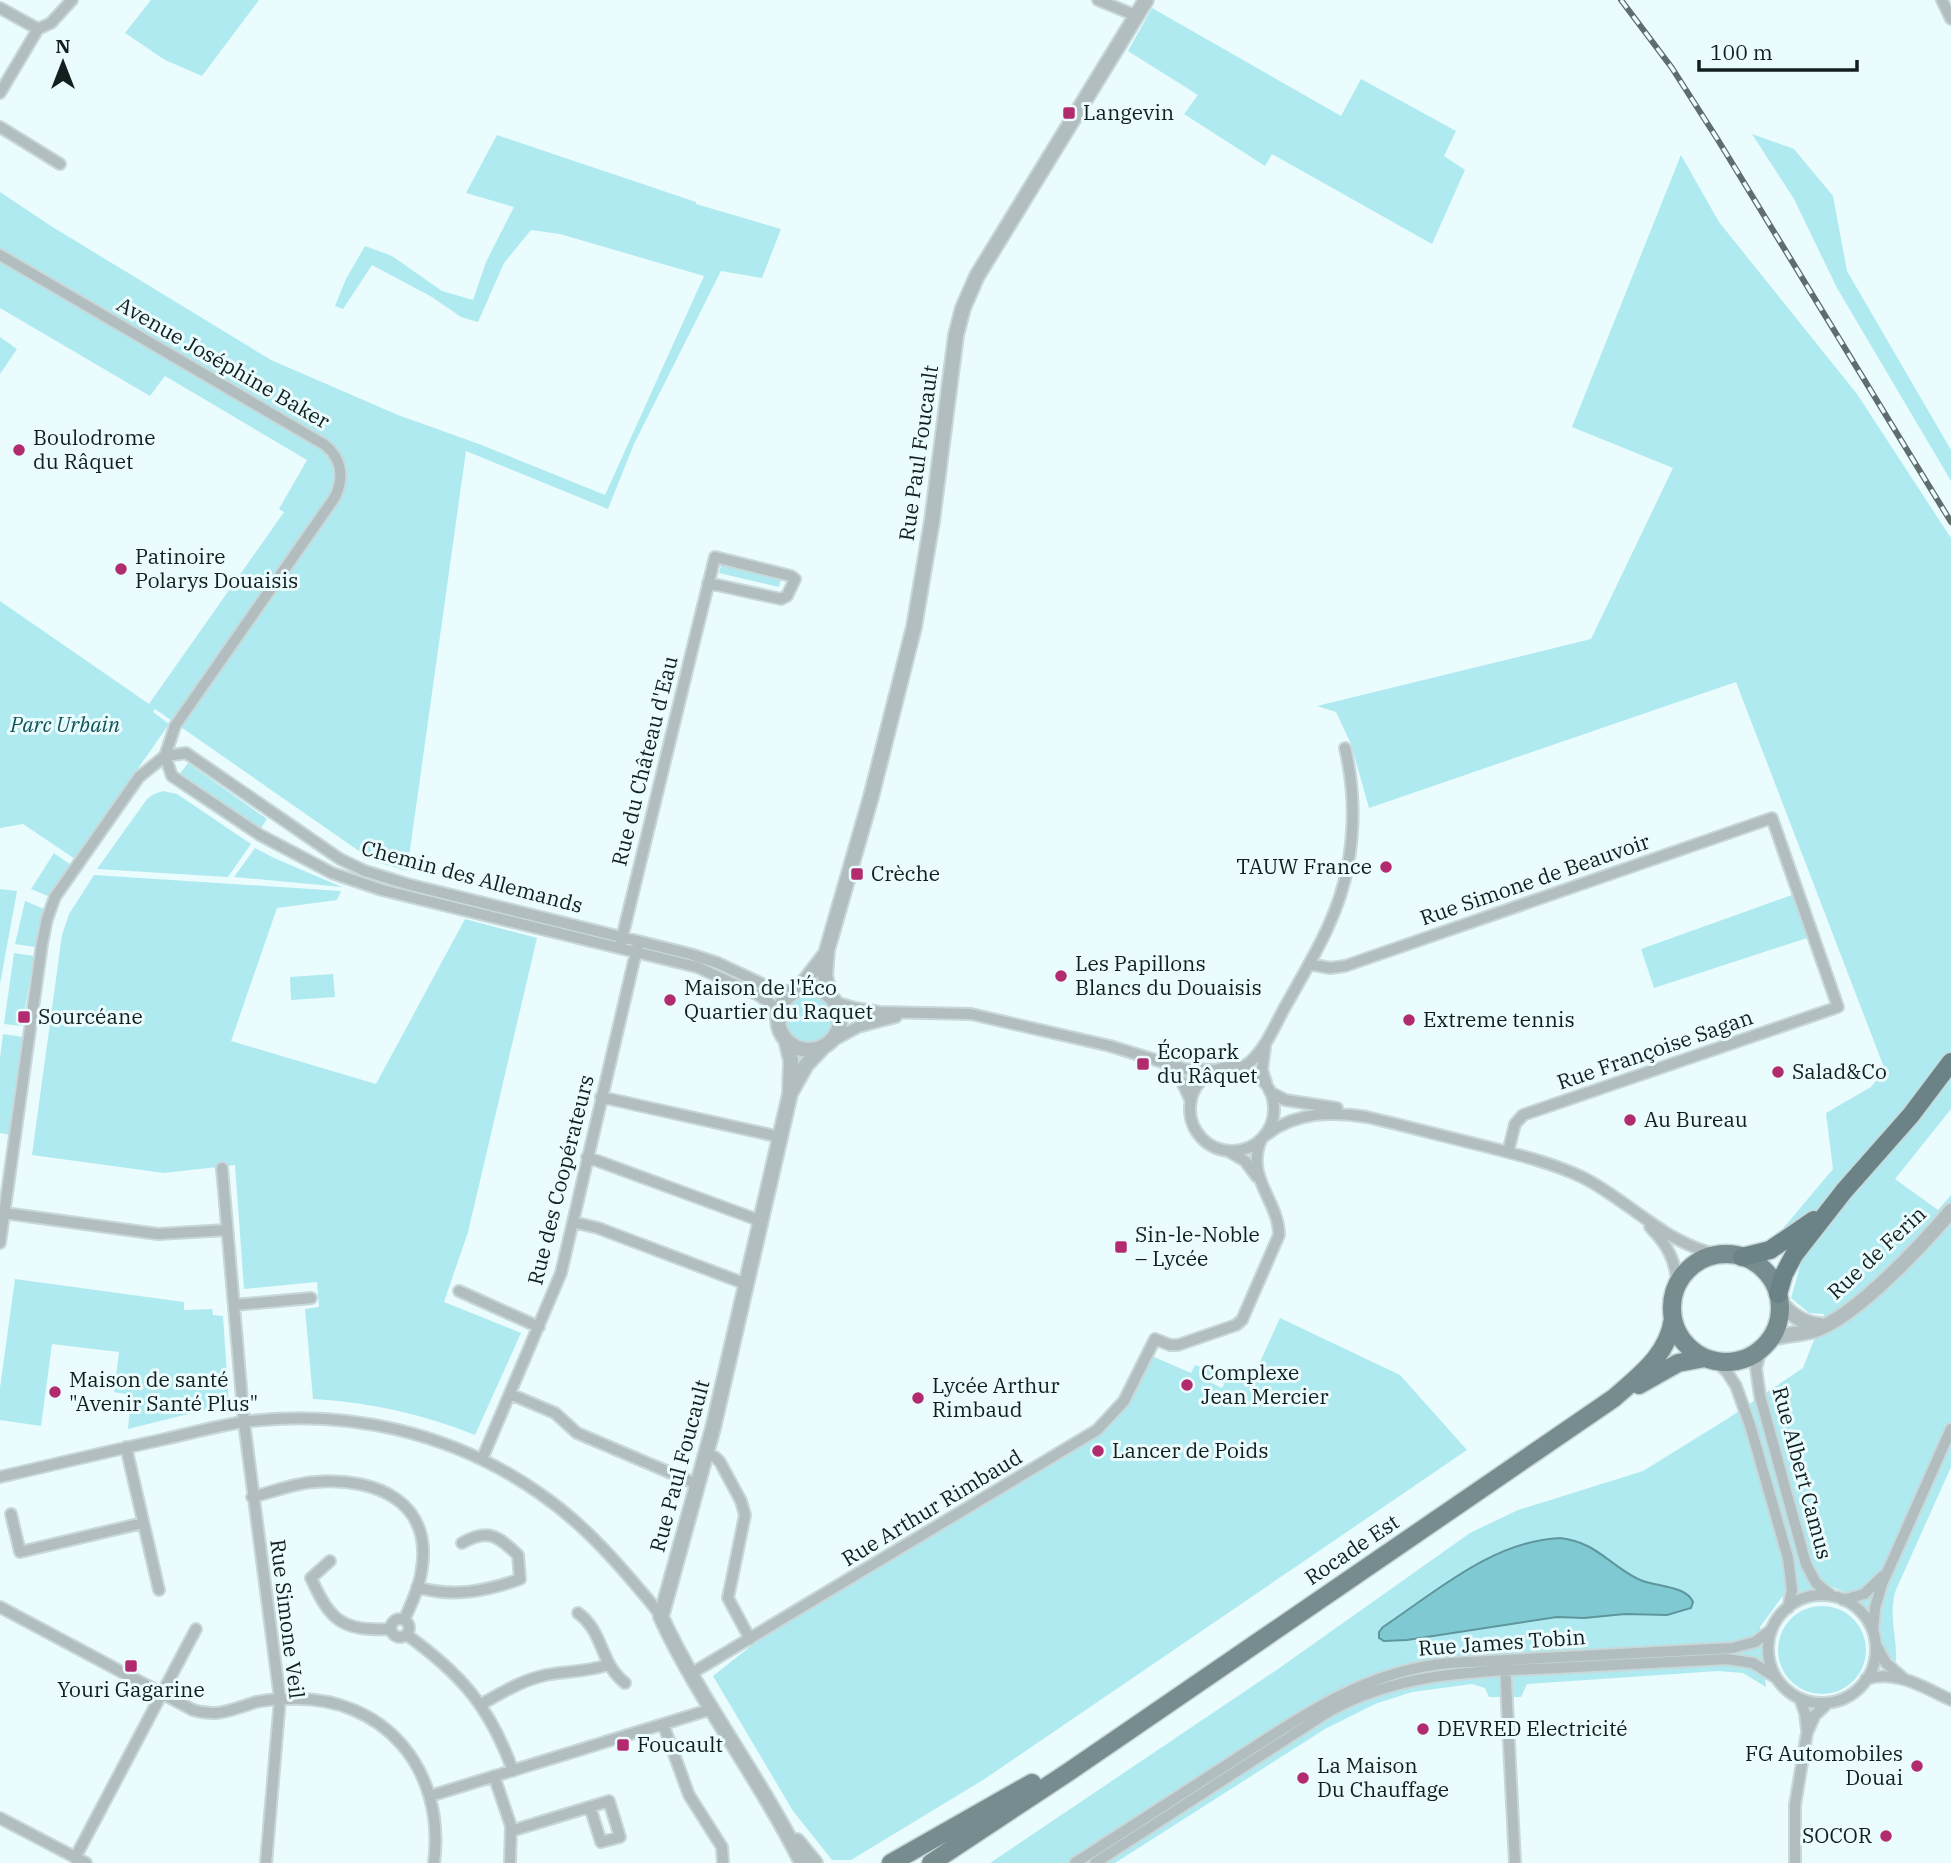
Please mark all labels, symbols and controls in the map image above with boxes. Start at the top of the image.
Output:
north arrow [28,28,98,98]
scale bar [1699,28,1856,72]
text: N [55,34,71,58]
text: 100 m [1710,38,1773,66]
place label: Langevin [1083,98,1174,126]
marker: Langevin [1061,105,1077,121]
street label: Avenue Joséphine Baker [112,290,336,435]
street label: Rue Paul Foucault [892,363,944,543]
place label: Boulodrome du Râquet [33,423,155,475]
marker: Boulodrome du Râquet [11,442,27,458]
place label: Patinoire Polarys Douaisis [135,542,298,594]
marker: Patinoire Polarys Douaisis [113,561,129,577]
street label: Rue du Château d'Eau [604,653,684,869]
park label: Parc Urbain [9,710,120,738]
street label: Rue Simone de Beauvoir [1416,826,1654,932]
street label: Chemin des Allemands [359,833,586,919]
place label: TAUW France [1236,852,1372,880]
place label: Crèche [871,859,940,887]
marker: TAUW France [1378,859,1394,875]
marker: Crèche [849,866,865,882]
place label: Les Papillons Blancs du Douaisis [1075,949,1262,1001]
marker: Les Papillons Blancs du Douaisis [1053,968,1069,984]
place label: Maison de l'Éco Quartier du Raquet [684,973,873,1025]
marker: Maison de l'Éco Quartier du Raquet [662,992,678,1008]
place label: Sourcéane [38,1002,143,1030]
street label: Rue Françoise Sagan [1553,1002,1756,1096]
place label: Extreme tennis [1423,1005,1575,1033]
marker: Sourcéane [16,1009,32,1025]
marker: Extreme tennis [1401,1012,1417,1028]
place label: Écopark du Râquet [1157,1037,1257,1089]
marker: Écopark du Râquet [1135,1056,1151,1072]
place label: Salad&Co [1792,1057,1887,1085]
marker: Salad&Co [1770,1064,1786,1080]
street label: Rue des Coopérateurs [520,1072,600,1288]
place label: Au Bureau [1644,1105,1748,1133]
marker: Au Bureau [1622,1112,1638,1128]
street label: Rue de Ferin [1821,1199,1932,1305]
place label: Sin-le-Noble – Lycée [1135,1220,1260,1272]
marker: Sin-le-Noble – Lycée [1113,1239,1129,1255]
place label: Complexe Jean Mercier [1201,1358,1329,1410]
place label: Maison de santé "Avenir Santé Plus" [69,1365,258,1417]
place label: Lycée Arthur Rimbaud [932,1371,1060,1423]
street label: Rue Paul Foucault [643,1376,716,1555]
marker: Complexe Jean Mercier [1179,1377,1195,1393]
street label: Rue Albert Camus [1766,1383,1839,1562]
marker: Maison de santé "Avenir Santé Plus" [47,1384,63,1400]
marker: Lycée Arthur Rimbaud [910,1390,926,1406]
place label: Lancer de Poids [1112,1436,1269,1464]
street label: Rue Arthur Rimbaud [836,1442,1027,1572]
marker: Lancer de Poids [1090,1443,1106,1459]
street label: Rocade Est [1299,1507,1404,1591]
street label: Rue Simone Veil [264,1538,312,1700]
street label: Rue James Tobin [1417,1622,1587,1662]
marker: Youri Gagarine [123,1658,139,1674]
place label: Youri Gagarine [57,1675,205,1703]
place label: DEVRED Electricité [1437,1714,1628,1742]
marker: DEVRED Electricité [1415,1721,1431,1737]
place label: Foucault [637,1730,723,1758]
marker: Foucault [615,1737,631,1753]
place label: FG Automobiles Douai [1745,1739,1903,1791]
place label: La Maison Du Chauffage [1317,1751,1449,1803]
marker: FG Automobiles Douai [1909,1758,1925,1774]
marker: La Maison Du Chauffage [1295,1770,1311,1786]
place label: SOCOR [1802,1821,1872,1849]
marker: SOCOR [1878,1828,1894,1844]

